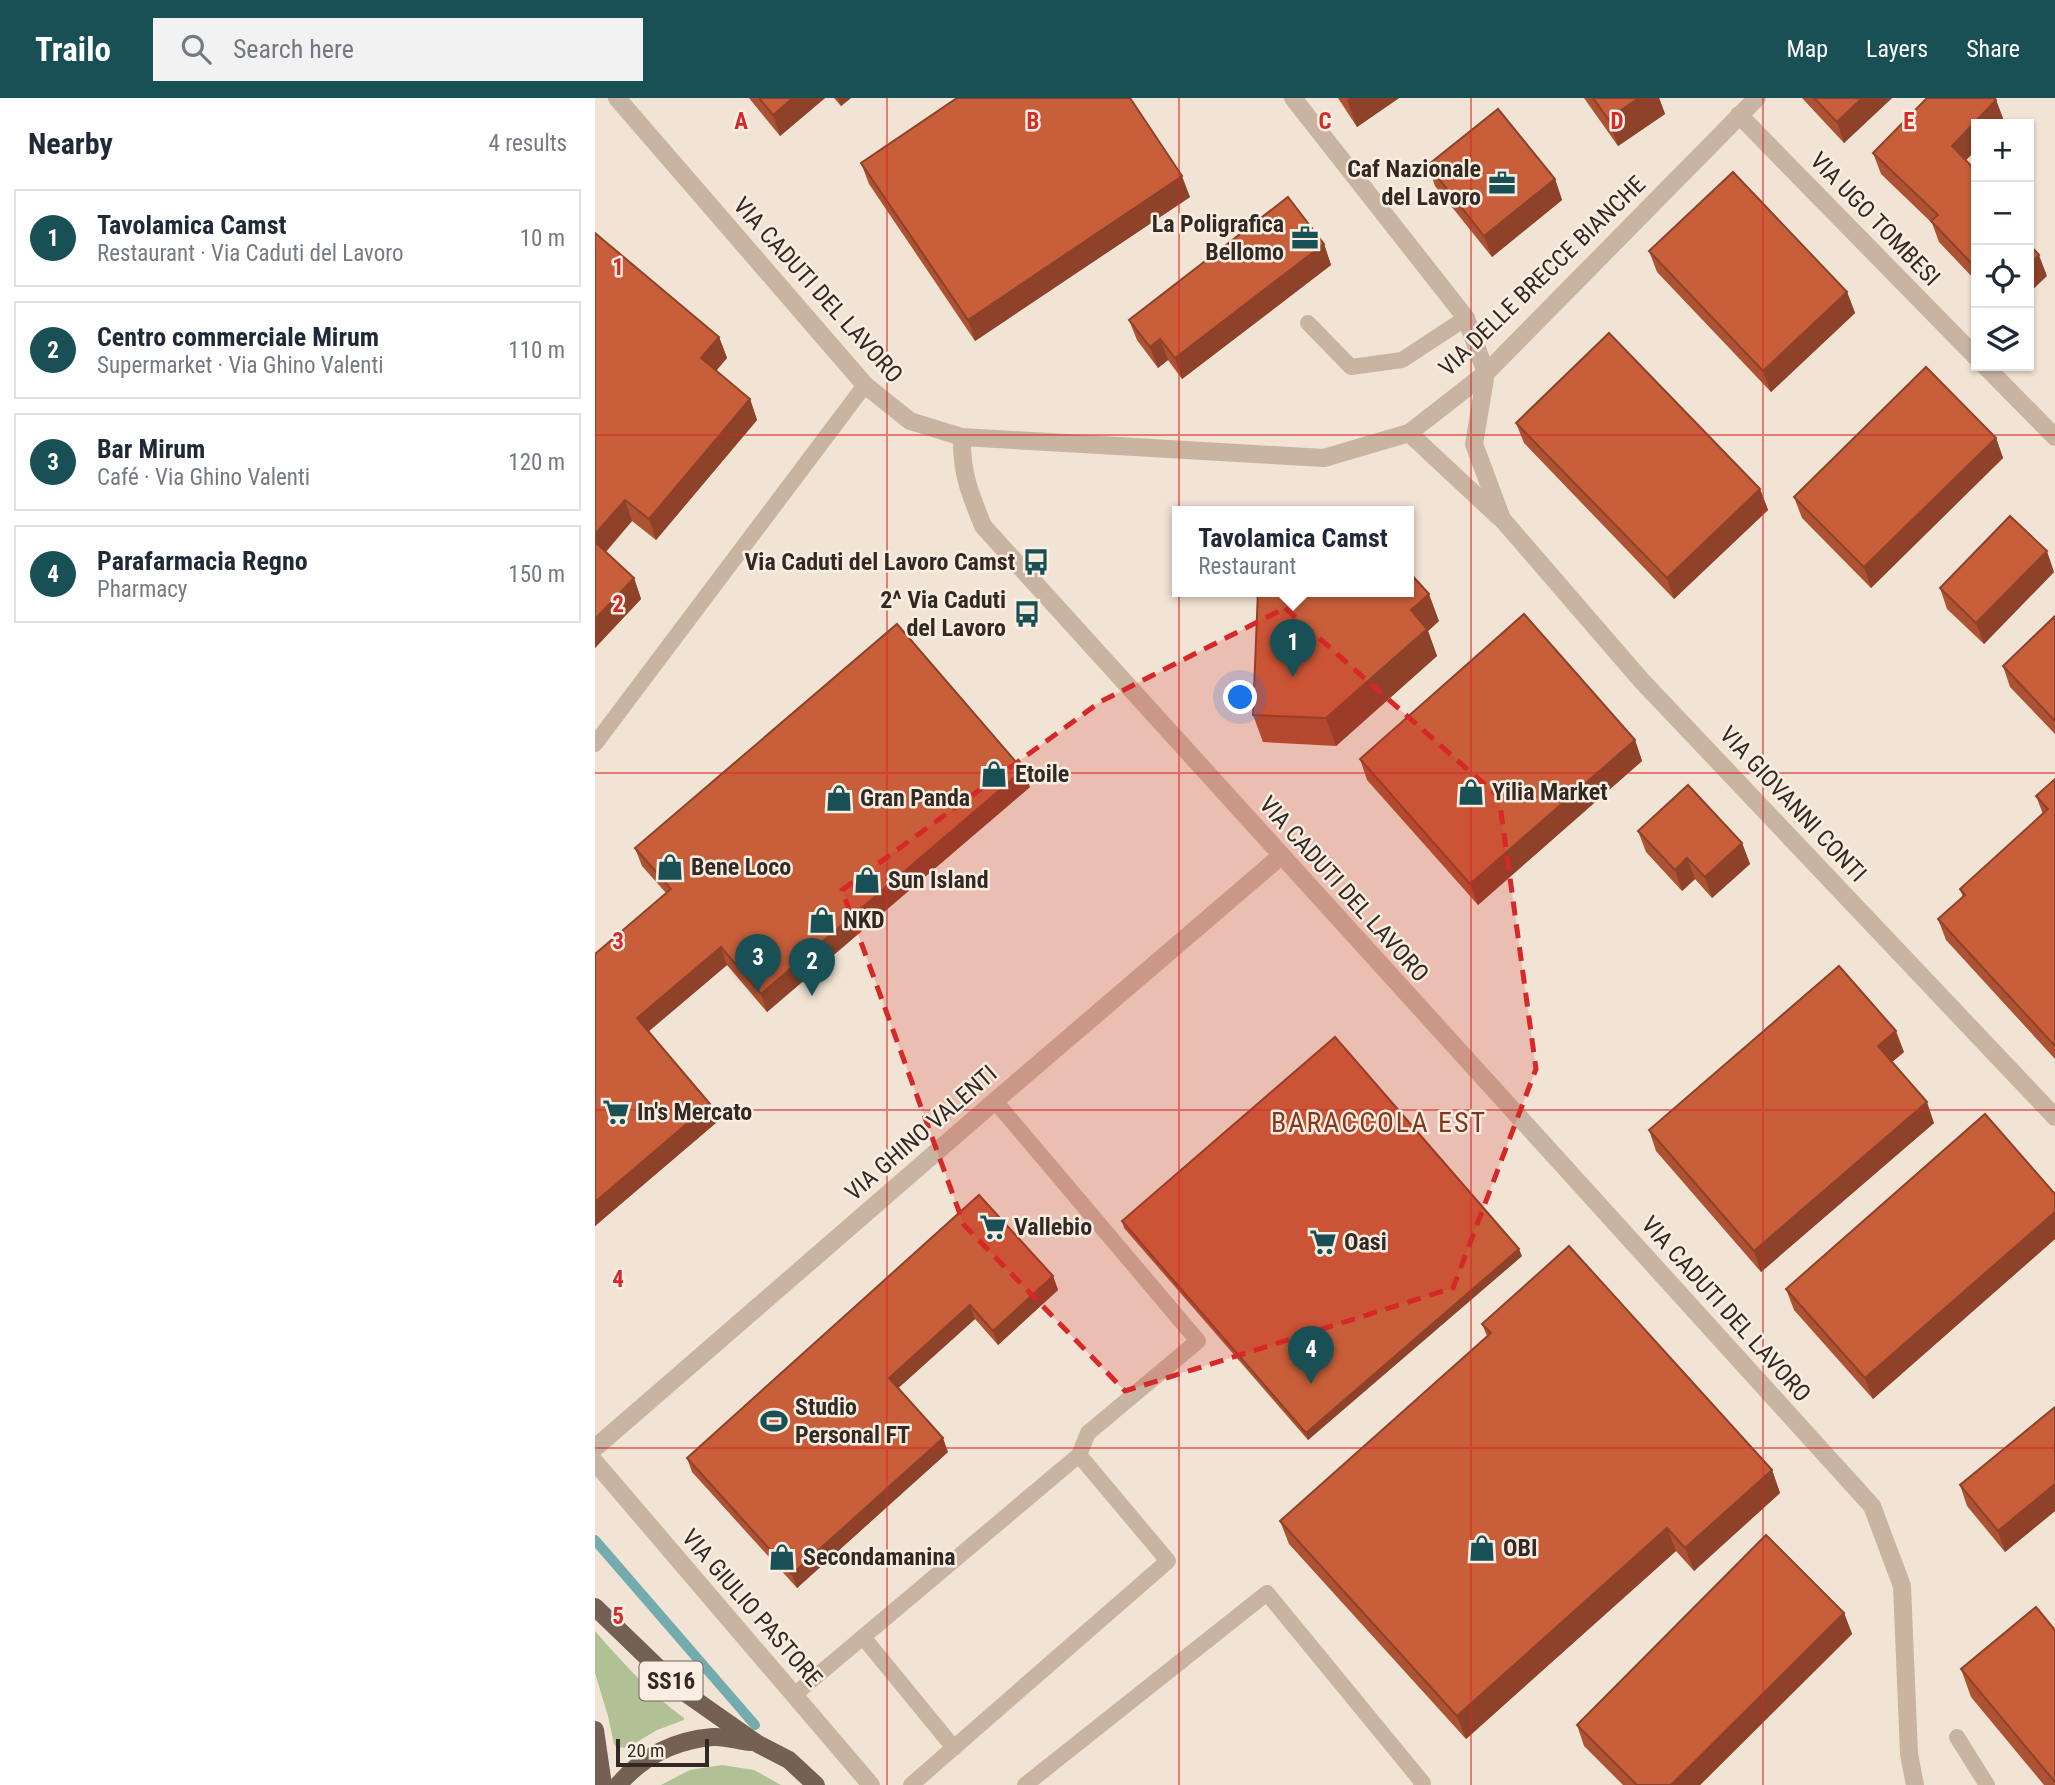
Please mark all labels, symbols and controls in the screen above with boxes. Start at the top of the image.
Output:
search box [153,18,643,81]
text: Trailo [35,30,111,69]
icon: search [177,30,215,68]
text: Search here [233,34,354,64]
text: Map [1787,35,1828,63]
text: Layers [1866,35,1928,63]
text: Share [1966,35,2020,63]
text: A [734,108,748,135]
text: B [1027,108,1039,135]
text: C [1318,108,1332,135]
text: D [1611,108,1624,135]
text: E [1903,108,1915,135]
map controls [1971,119,2034,371]
button: + [1971,119,2034,182]
text: Nearby [28,126,113,161]
text: 4 results [489,130,567,157]
street label: VIA UGO TOMBESI [1804,147,1946,291]
place label: Caf Nazionale del Lavoro [1347,155,1481,211]
office icon: Caf Nazionale del Lavoro [1487,168,1517,198]
street label: VIA DELLE BRECCE BIANCHE [1433,170,1651,382]
button: − [1971,182,2034,245]
street label: VIA CADUTI DEL LAVORO [727,192,909,388]
text: Tavolamica Camst [97,210,286,240]
place label: La Poligrafica Bellomo [1152,210,1284,266]
office icon: La Poligrafica Bellomo [1290,223,1320,253]
text: 1 [47,225,59,252]
text: 10 m [520,225,565,252]
text: Restaurant · Via Caduti del Lavoro [97,240,404,267]
button: locate [1971,245,2034,308]
text: 1 [612,254,624,281]
button: layers [1971,308,2034,371]
text: Centro commerciale Mirum [97,322,379,352]
text: 2 [47,337,59,364]
text: 110 m [508,337,565,364]
text: Supermarket · Via Ghino Valenti [97,352,384,379]
text: Bar Mirum [97,434,205,464]
text: 3 [47,449,59,476]
text: 120 m [508,449,565,476]
text: Café · Via Ghino Valenti [97,464,310,491]
popup [1172,506,1414,597]
text: Tavolamica Camst [1198,523,1388,553]
text: Parafarmacia Regno [97,546,308,576]
bus stop icon: Via Caduti del Lavoro Camst [1021,547,1051,577]
place label: Via Caduti del Lavoro Camst [744,548,1015,576]
text: Restaurant [1198,553,1296,580]
text: 4 [47,561,59,588]
text: 150 m [508,561,565,588]
text: Pharmacy [97,576,187,603]
place label: 2^ Via Caduti del Lavoro [880,586,1006,642]
text: 2 [612,591,624,618]
bus stop icon: 2^ Via Caduti del Lavoro [1012,599,1042,629]
pin: 1 [1270,619,1316,677]
your location [1223,680,1257,714]
street label: VIA GIOVANNI CONTI [1714,721,1872,887]
shop icon: Etoile [979,759,1009,789]
place label: Etoile [1015,760,1069,788]
shop icon: Yilia Market [1456,777,1486,807]
place label: Yilia Market [1492,778,1608,806]
shop icon: Gran Panda [824,783,854,813]
place label: Gran Panda [860,784,970,812]
street label: VIA CADUTI DEL LAVORO [1253,791,1435,987]
shop icon: Bene Loco [655,852,685,882]
place label: Bene Loco [691,853,791,881]
shop icon: Sun Island [852,865,882,895]
place label: Sun Island [888,866,989,894]
shop icon: NKD [807,905,837,935]
place label: NKD [843,906,885,934]
text: 3 [612,928,624,955]
pin: 3 [735,934,781,992]
pin: 2 [789,938,835,996]
street label: VIA GHINO VALENTI [839,1060,1003,1206]
supermarket icon: In's Mercato [601,1097,631,1127]
place label: In's Mercato [637,1098,752,1126]
district label: BARACCOLA EST [1271,1106,1487,1139]
street label: VIA CADUTI DEL LAVORO [1635,1211,1817,1407]
supermarket icon: Vallebio [978,1212,1008,1242]
place label: Vallebio [1014,1213,1092,1241]
supermarket icon: Oasi [1308,1227,1338,1257]
place label: Oasi [1344,1228,1387,1256]
text: 4 [612,1266,624,1293]
pin: 4 [1288,1326,1334,1384]
place label: Studio Personal FT [795,1393,910,1449]
sports icon: Studio Personal FT [759,1406,789,1436]
street label: VIA GIULIO PASTORE [676,1524,828,1692]
shop icon: OBI [1467,1533,1497,1563]
place label: OBI [1503,1534,1537,1562]
shop icon: Secondamanina [767,1542,797,1572]
place label: Secondamanina [803,1543,956,1571]
text: 5 [612,1603,624,1630]
road number: SS16 [639,1662,703,1700]
scale bar [616,1736,709,1768]
text: 20 m [627,1739,664,1762]

